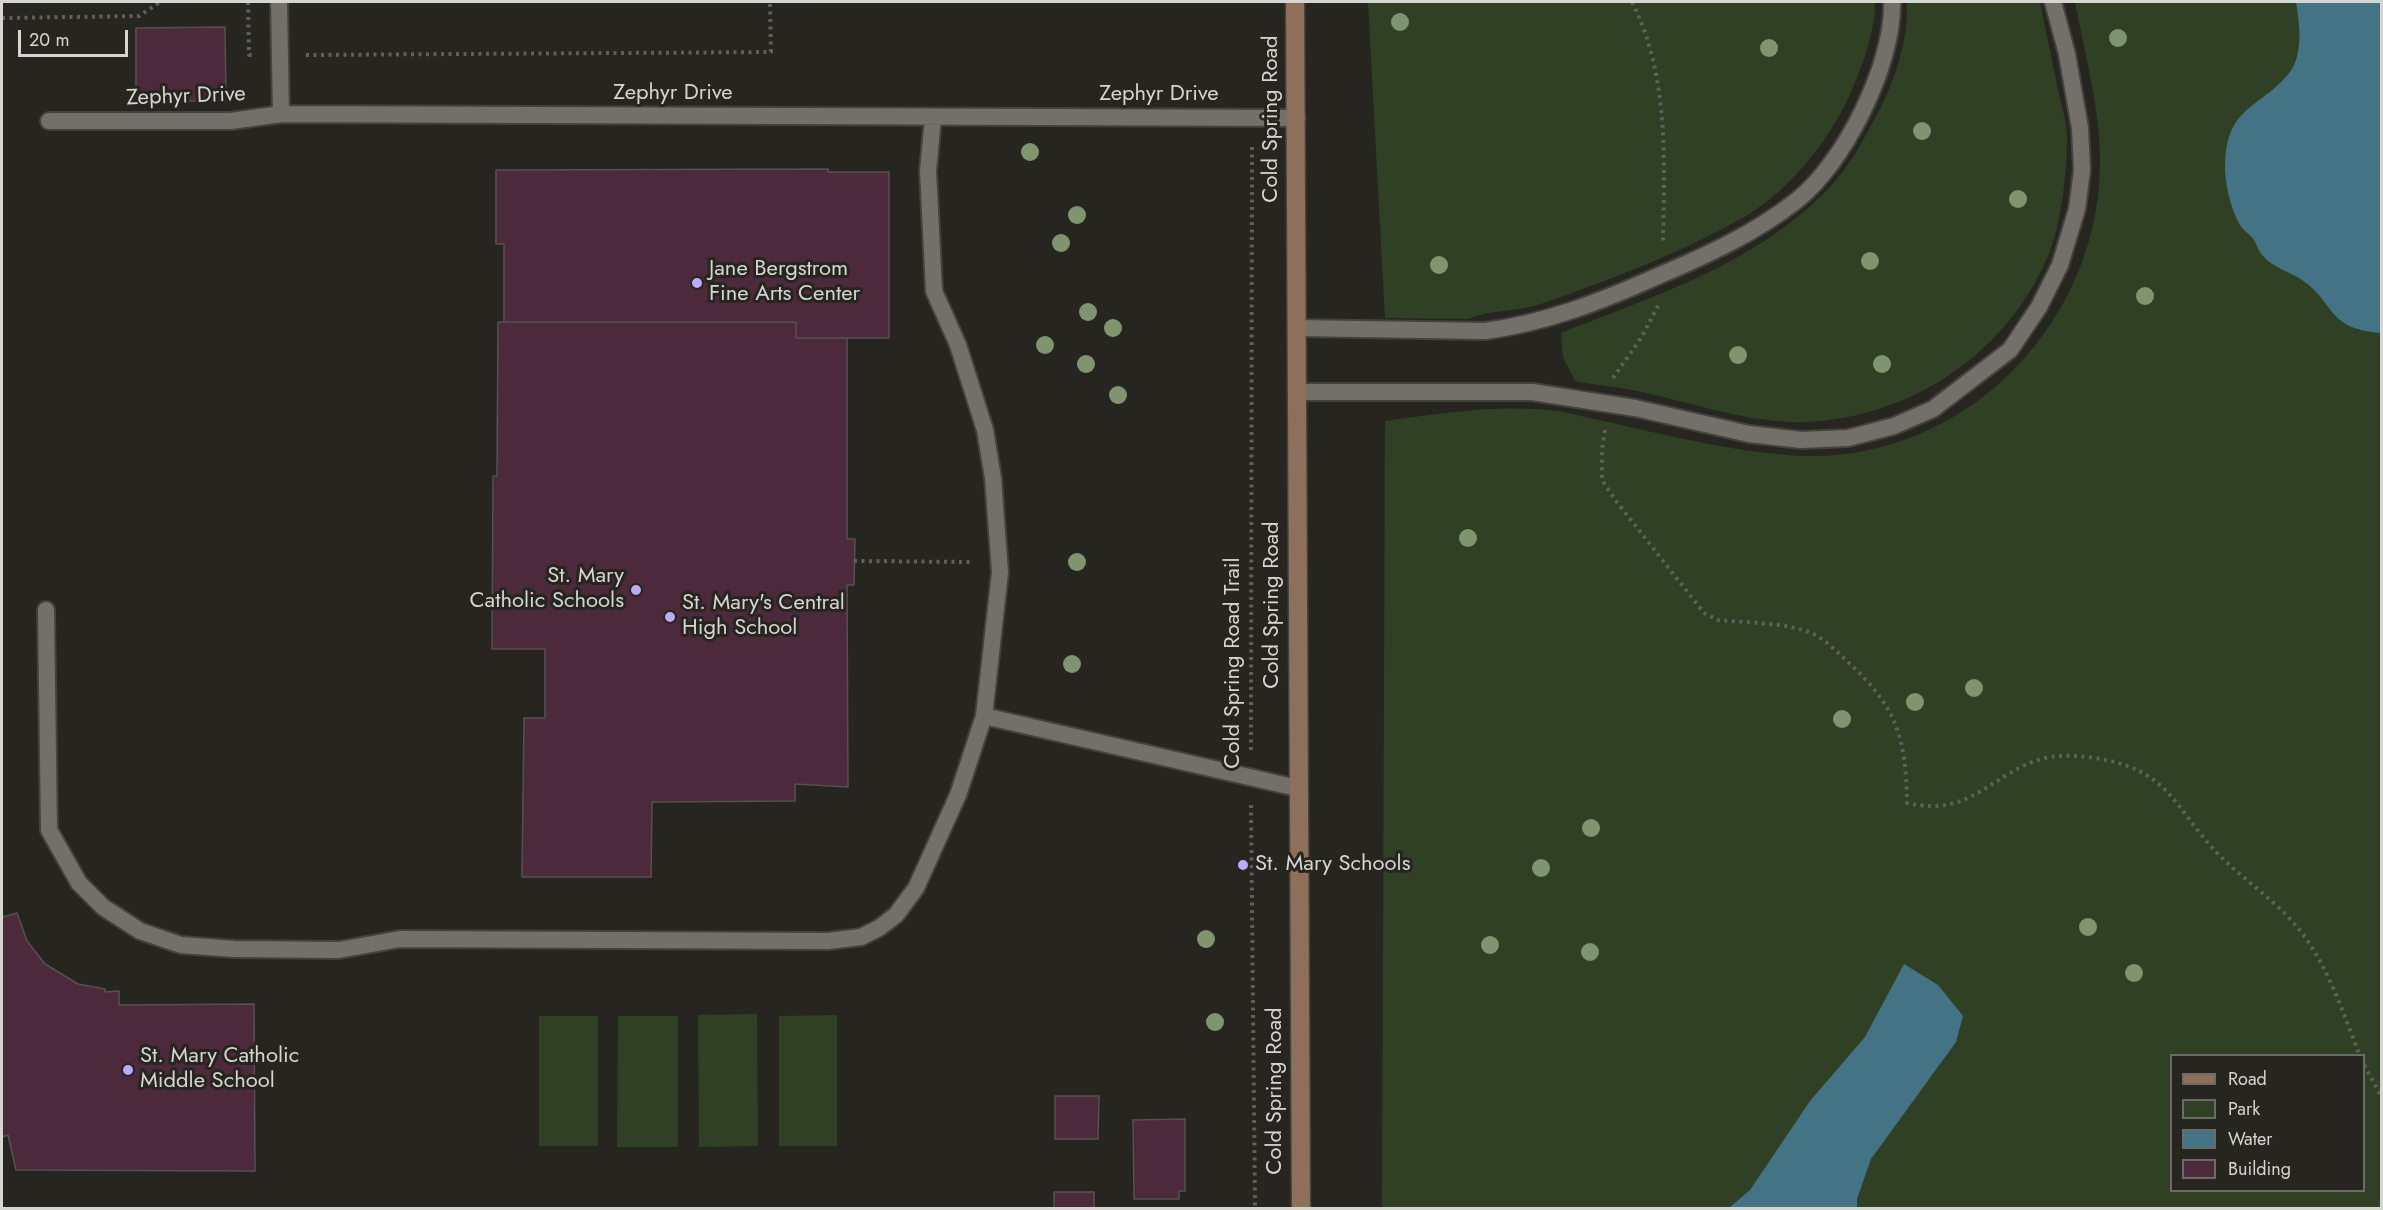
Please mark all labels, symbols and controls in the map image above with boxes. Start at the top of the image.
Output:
scale bar [21,18,130,56]
text: 20 m [29,27,69,53]
street label: Cold Spring Road [1259,35,1285,203]
street label: Zephyr Drive [613,81,733,107]
street label: Zephyr Drive [126,82,246,112]
street label: Zephyr Drive [1099,82,1219,108]
place label: Jane Bergstrom Fine Arts Center [709,257,860,308]
marker: Jane Bergstrom Fine Arts Center [690,276,704,290]
street label: Cold Spring Road [1260,521,1286,689]
street label: Cold Spring Road Trail [1221,557,1247,769]
place label: St. Mary Catholic Schools [470,564,624,616]
marker: St. Mary Catholic Schools [629,583,643,597]
place label: St. Mary's Central High School [682,591,845,642]
marker: St. Mary's Central High School [663,610,677,624]
place label: St. Mary Schools [1255,852,1410,878]
marker: St. Mary Schools [1236,858,1250,872]
street label: Cold Spring Road [1263,1007,1289,1175]
place label: St. Mary Catholic Middle School [140,1044,299,1096]
legend [2170,1054,2365,1192]
marker: St. Mary Catholic Middle School [121,1063,135,1077]
text: Road [2228,1066,2267,1092]
text: Park [2228,1096,2260,1122]
text: Water [2228,1126,2272,1152]
text: Building [2228,1156,2291,1182]

